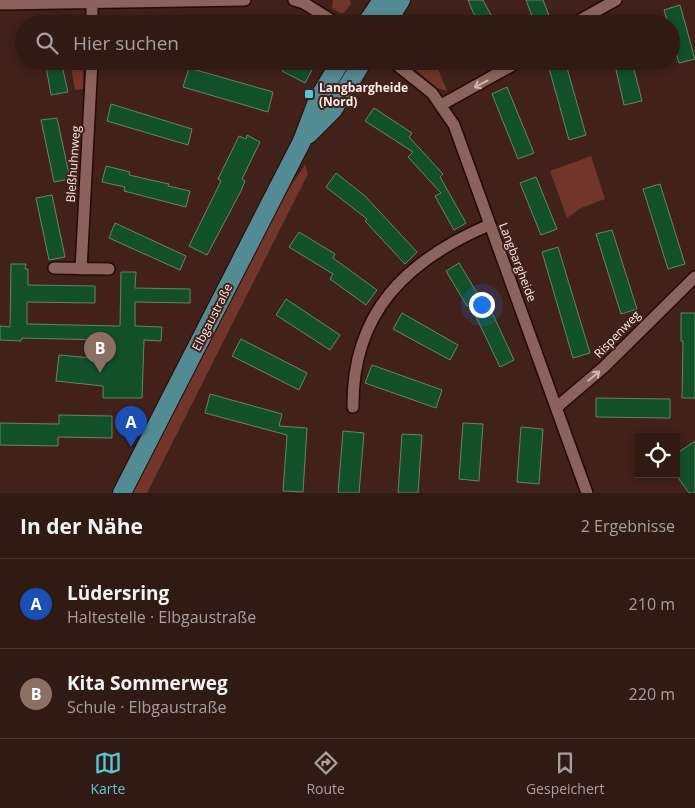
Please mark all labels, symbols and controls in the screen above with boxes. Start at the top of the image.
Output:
search box [15,15,680,70]
icon: search [33,29,61,57]
text: Hier suchen [73,30,179,56]
place label: Langbargheide (Nord) [319,79,408,110]
one-way arrow [474,79,489,89]
marker: Langbargheide (Nord) [303,88,315,100]
street label: Bleßhuhnweg [62,125,84,203]
street label: Langbargheide [495,220,541,304]
street label: Elbgaustraße [188,280,236,354]
your location [469,292,495,318]
street label: Rispenweg [590,306,644,362]
pin: B [84,332,116,373]
one-way arrow [587,370,600,381]
pin: A [115,406,147,447]
map controls [635,433,680,478]
button: locate [635,433,680,478]
text: In der Nähe [20,512,143,540]
text: 2 Ergebnisse [581,515,675,537]
text: Lüdersring [67,580,169,606]
text: A [30,593,42,615]
text: 210 m [629,593,675,615]
text: Haltestelle · Elbgaustraße [67,606,256,628]
text: Kita Sommerweg [67,670,228,696]
text: B [31,683,41,705]
text: 220 m [629,683,675,705]
text: Schule · Elbgaustraße [67,696,226,718]
tab: Karte [91,749,125,798]
tab: Route [306,749,345,798]
tab: Gespeichert [526,749,604,798]

